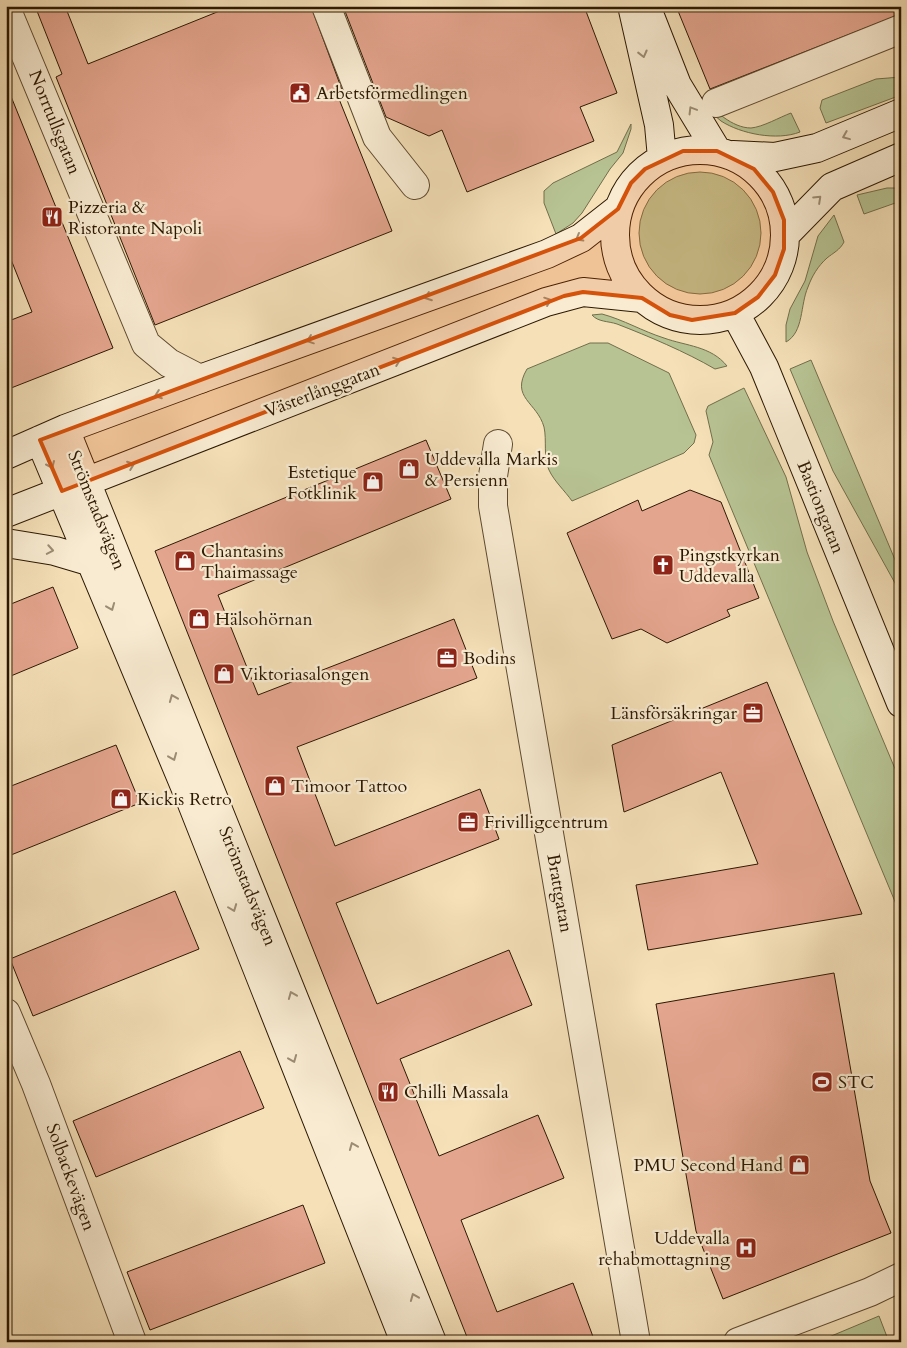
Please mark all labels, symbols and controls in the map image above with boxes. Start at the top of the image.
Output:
one-way arrow [637,49,648,58]
street label: Norrtullsgatan [22,66,87,179]
public building icon: Arbetsförmedlingen [288,81,312,105]
place label: Arbetsförmedlingen [316,81,469,106]
one-way arrow [689,106,699,115]
one-way arrow [843,130,851,140]
place label: Pizzeria & Ristorante Napoli [68,195,202,241]
one-way arrow [813,196,822,205]
restaurant icon: Pizzeria & Ristorante Napoli [40,205,64,229]
one-way arrow [575,232,584,242]
one-way arrow [424,291,432,301]
one-way arrow [543,297,552,307]
one-way arrow [307,334,315,344]
street label: Västerlånggatan [261,357,384,424]
one-way arrow [392,357,401,367]
one-way arrow [154,389,162,399]
street label: Strömstadsvägen [61,447,132,574]
place label: Uddevalla Markis & Persienn [425,447,558,493]
shop icon: Uddevalla Markis & Persienn [397,457,421,481]
street label: Bastiongatan [791,457,851,558]
one-way arrow [45,460,56,469]
place label: Estetique Fotklinik [287,460,357,506]
one-way arrow [126,461,135,471]
shop icon: Estetique Fotklinik [361,470,385,494]
place label: Chantasins Thaimassage [201,539,298,585]
place label: Pingstkyrkan Uddevalla [679,543,781,589]
one-way arrow [45,545,54,555]
shop icon: Chantasins Thaimassage [173,549,197,573]
church icon: Pingstkyrkan Uddevalla [651,553,675,577]
one-way arrow [105,602,115,611]
shop icon: Hälsohörnan [187,607,211,631]
place label: Hälsohörnan [215,607,313,632]
office icon: Bodins [435,646,459,670]
place label: Bodins [463,646,516,671]
shop icon: Viktoriasalongen [212,662,236,686]
place label: Viktoriasalongen [240,662,370,687]
one-way arrow [169,694,179,703]
place label: Länsförsäkringar [610,701,737,726]
office icon: Länsförsäkringar [741,701,765,725]
one-way arrow [167,752,178,761]
shop icon: Timoor Tattoo [263,774,287,798]
place label: Timoor Tattoo [291,774,407,799]
shop icon: Kickis Retro [109,787,133,811]
place label: Kickis Retro [137,787,232,812]
office icon: Frivilligcentrum [456,810,480,834]
place label: Frivilligcentrum [484,810,609,835]
street label: Strömstadsvägen [212,823,283,950]
street label: Brattgatan [540,852,579,935]
one-way arrow [227,903,238,912]
one-way arrow [287,992,297,1000]
one-way arrow [287,1054,297,1063]
sports icon: STC [810,1070,834,1094]
place label: STC [838,1070,874,1095]
restaurant icon: Chilli Massala [376,1080,400,1104]
place label: Chilli Massala [404,1080,509,1105]
street label: Solbackevägen [40,1120,102,1235]
one-way arrow [349,1142,359,1151]
place label: PMU Second Hand [633,1153,783,1178]
shop icon: PMU Second Hand [787,1153,811,1177]
place label: Uddevalla rehabmottagning [598,1226,731,1272]
hospital icon: Uddevalla rehabmottagning [734,1236,758,1260]
one-way arrow [410,1293,420,1301]

